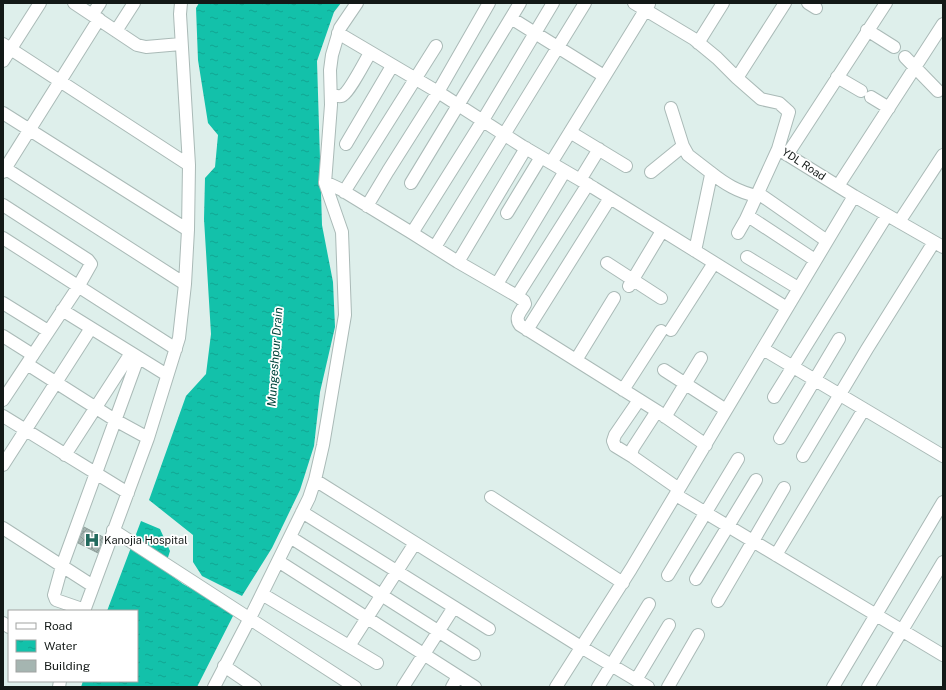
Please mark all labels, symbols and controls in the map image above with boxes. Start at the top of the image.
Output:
street label: YDL Road [780,146,828,182]
water label: Mungeshpur Drain [265,307,285,407]
hospital icon: Kanojia Hospital [83,531,101,549]
place label: Kanojia Hospital [104,534,188,546]
legend [8,610,138,682]
text: Road [44,619,72,633]
text: Water [44,639,78,653]
text: Building [44,659,90,673]

